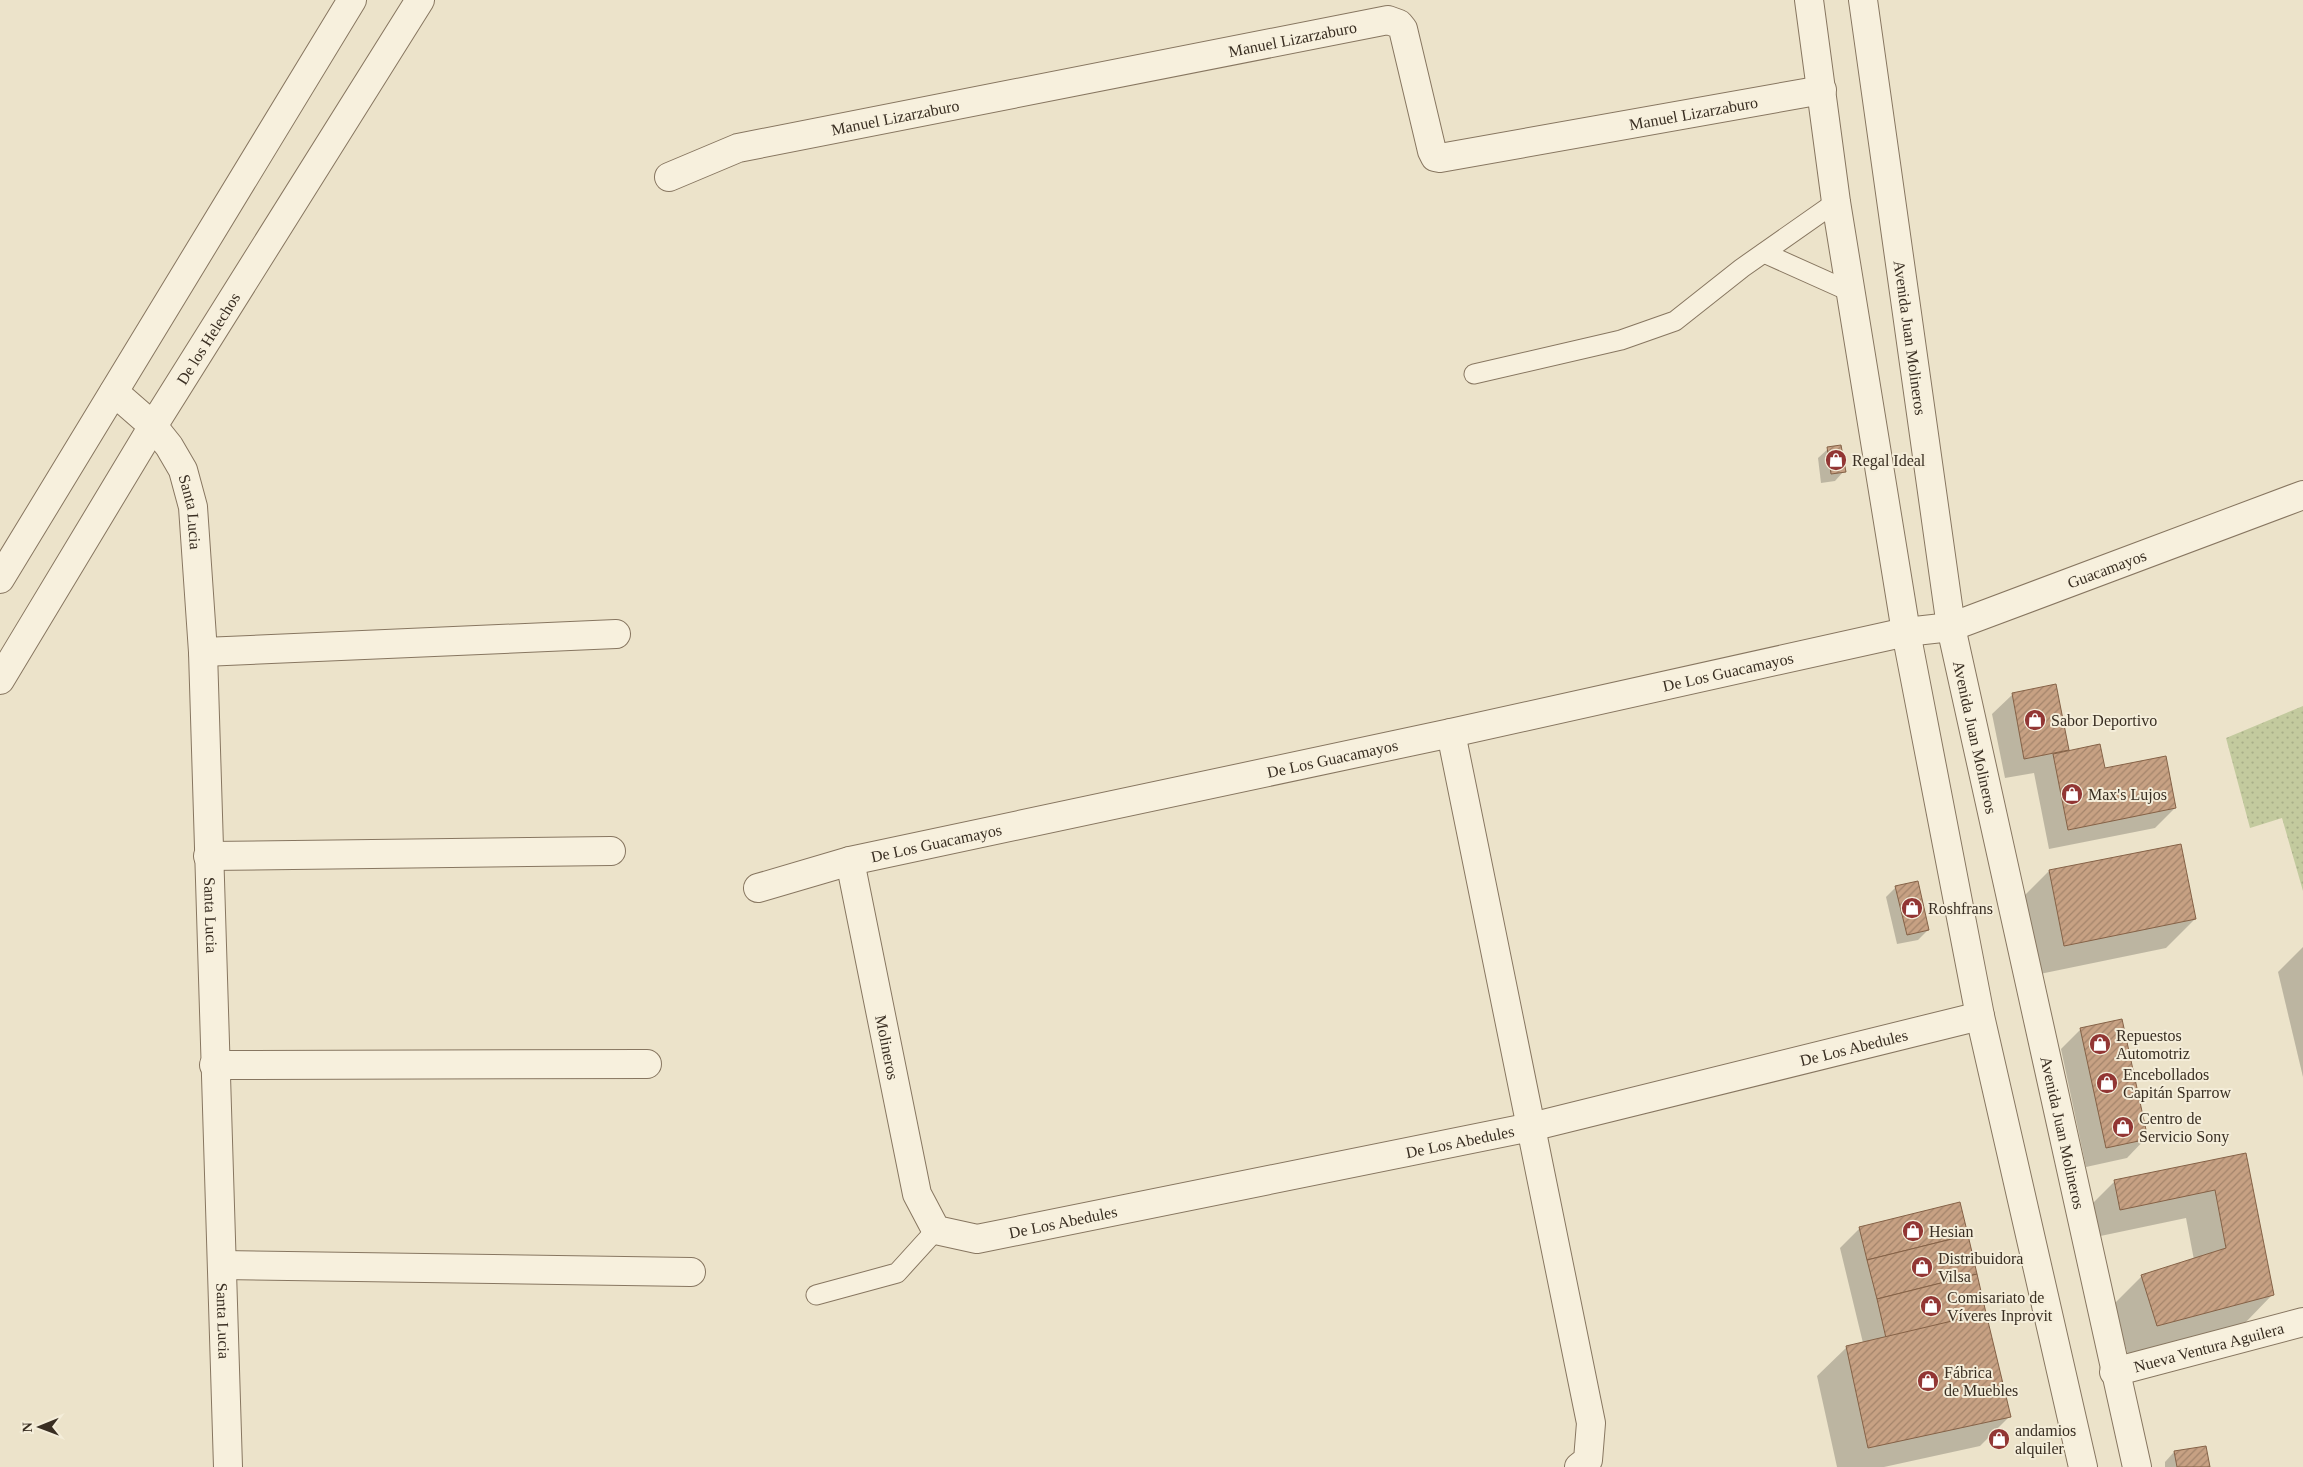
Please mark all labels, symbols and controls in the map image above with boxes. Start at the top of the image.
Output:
street label: Manuel Lizarzaburo [1227,18,1358,60]
street label: Manuel Lizarzaburo [1628,94,1759,133]
street label: Manuel Lizarzaburo [830,97,961,138]
street label: Avenida Juan Molineros [1891,259,1929,416]
street label: De los Helechos [173,290,243,388]
shop icon: Regal Ideal [1824,448,1848,472]
place label: Regal Ideal [1852,452,1926,470]
street label: Santa Lucia [176,473,204,550]
street label: Guacamayos [2065,547,2149,592]
street label: De Los Guacamayos [1661,649,1795,695]
street label: Avenida Juan Molineros [1950,659,2000,815]
shop icon: Sabor Deportivo [2023,708,2047,732]
place label: Sabor Deportivo [2051,712,2157,730]
street label: De Los Guacamayos [1265,737,1399,781]
shop icon: Max's Lujos [2060,782,2084,806]
place label: Max's Lujos [2088,786,2167,804]
street label: De Los Guacamayos [869,821,1003,865]
street label: Santa Lucia [201,877,220,953]
shop icon: Roshfrans [1900,896,1924,920]
place label: Roshfrans [1928,900,1993,917]
street label: Molineros [872,1013,902,1081]
street label: De Los Abedules [1798,1026,1909,1069]
place label: Repuestos Automotriz [2116,1027,2190,1062]
shop icon: Repuestos Automotriz [2088,1032,2112,1056]
street label: Avenida Juan Molineros [2037,1055,2088,1211]
place label: Encebollados Capitán Sparrow [2123,1066,2231,1102]
shop icon: Encebollados Capitán Sparrow [2095,1071,2119,1095]
place label: Centro de Servicio Sony [2139,1110,2229,1146]
shop icon: Centro de Servicio Sony [2111,1115,2135,1139]
street label: De Los Abedules [1404,1123,1516,1161]
street label: De Los Abedules [1007,1203,1119,1241]
shop icon: Hesian [1901,1219,1925,1243]
place label: Hesian [1929,1223,1973,1240]
place label: Distribuidora Vilsa [1938,1250,2023,1285]
shop icon: Distribuidora Vilsa [1910,1255,1934,1279]
street label: Santa Lucia [213,1283,233,1359]
place label: Comisariato de Víveres Inprovit [1947,1289,2053,1325]
shop icon: Comisariato de Víveres Inprovit [1919,1294,1943,1318]
street label: Nueva Ventura Aguilera [2132,1319,2286,1375]
place label: Fábrica de Muebles [1944,1364,2018,1399]
shop icon: Fábrica de Muebles [1916,1369,1940,1393]
north arrow [15,1402,65,1452]
text: N [20,1422,35,1432]
place label: andamios alquiler [2015,1422,2076,1458]
shop icon: andamios alquiler [1987,1427,2011,1451]

